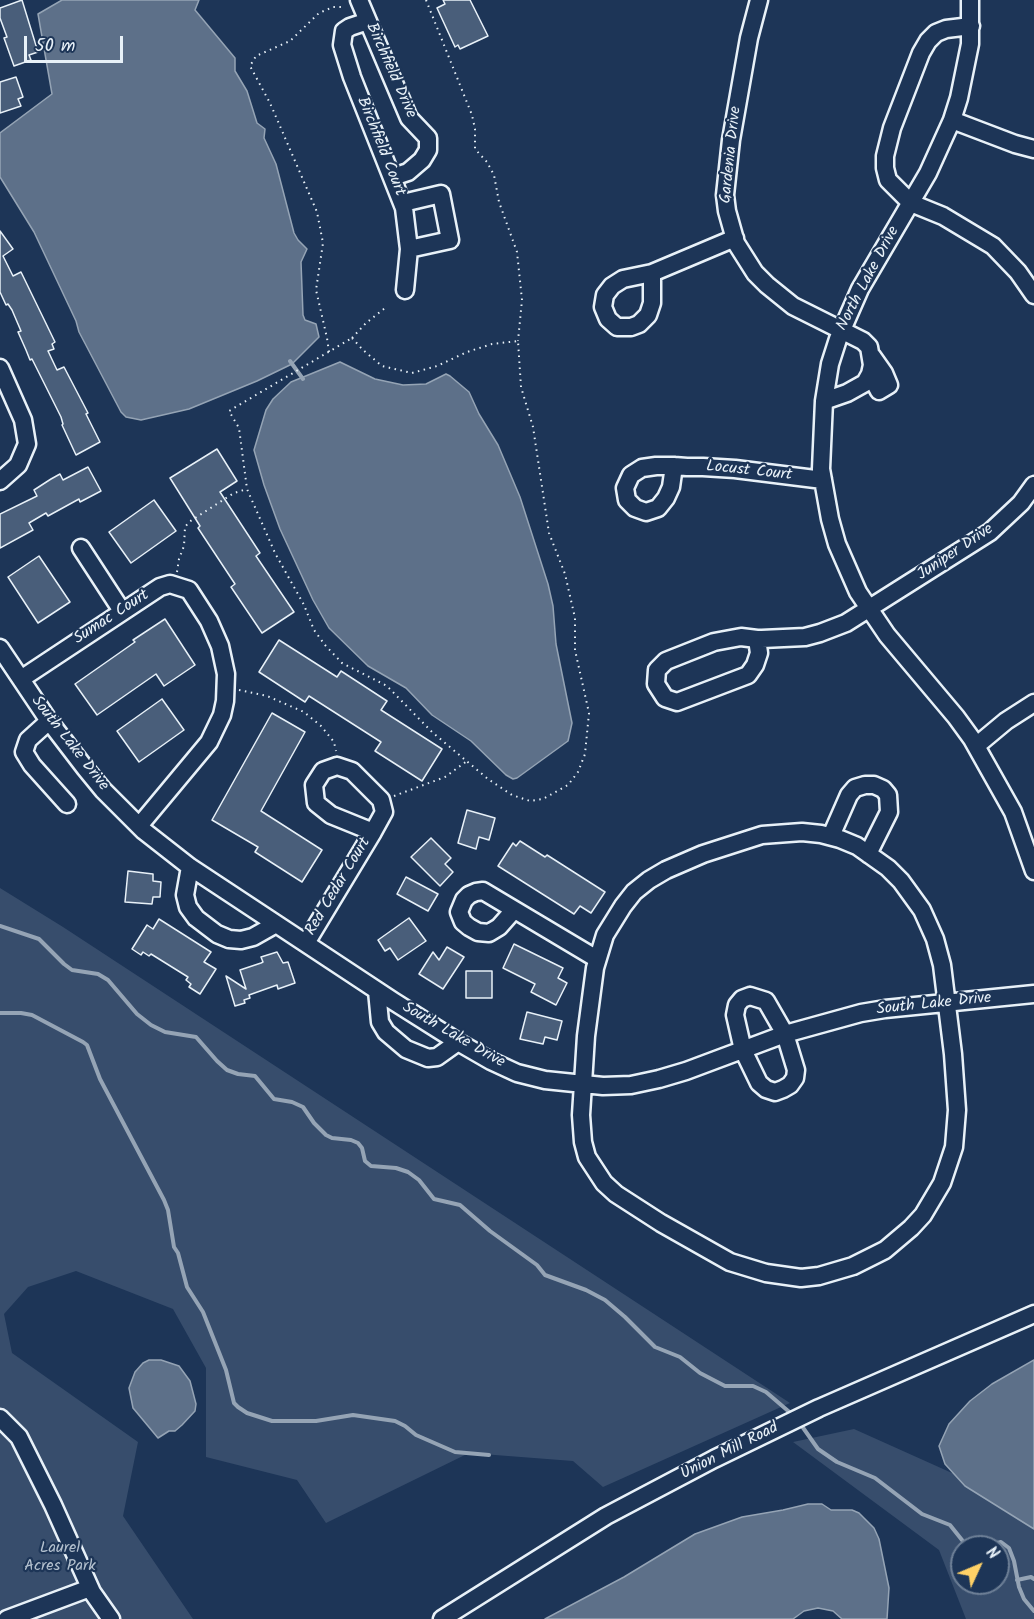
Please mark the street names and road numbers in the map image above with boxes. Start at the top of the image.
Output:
street label: Birchfield Drive [360,20,420,122]
street label: Birchfield Court [351,95,409,199]
street label: Gardenia Drive [717,106,747,204]
street label: North Lake Drive [833,224,905,334]
street label: Locust Court [705,458,793,486]
street label: Juniper Drive [914,521,998,585]
street label: Sumac Court [71,587,153,649]
street label: South Lake Drive [26,693,112,795]
street label: Red Cedar Court [302,835,376,939]
street label: South Lake Drive [876,989,992,1021]
street label: South Lake Drive [398,999,508,1073]
street label: Union Mill Road [678,1419,782,1485]

